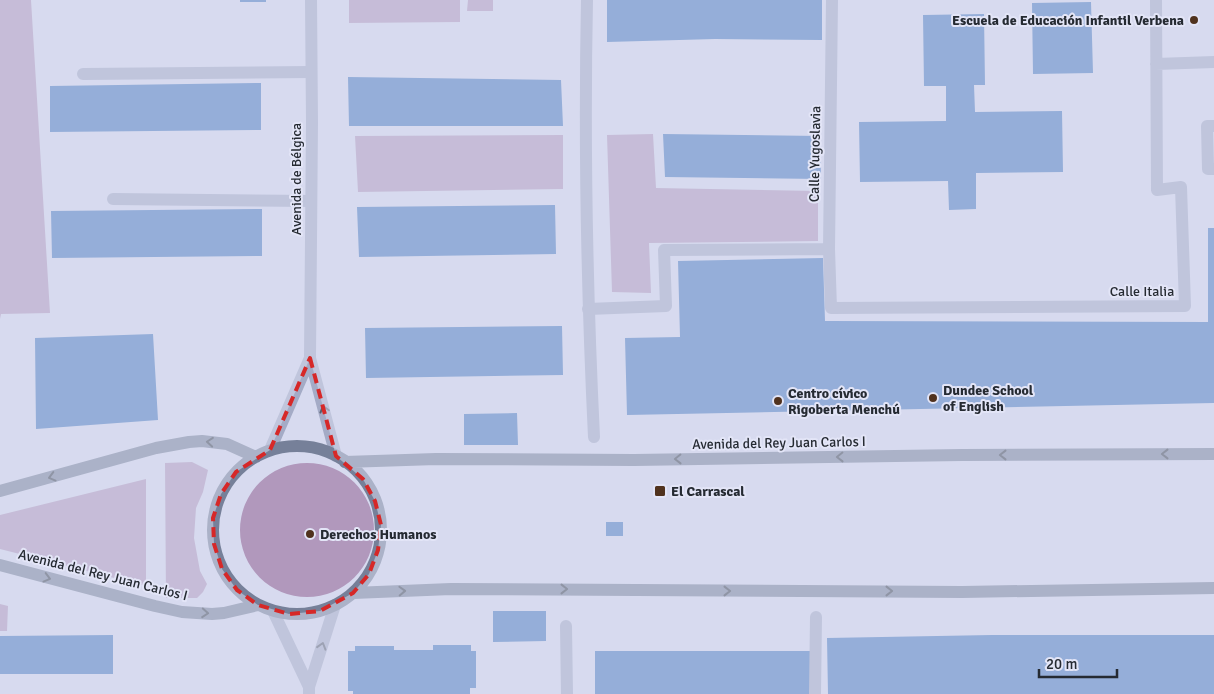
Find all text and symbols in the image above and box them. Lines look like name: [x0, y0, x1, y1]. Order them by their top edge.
place label: Escuela de Educación Infantil Verbena: [952, 12, 1184, 29]
marker: Escuela de Educación Infantil Verbena: [1188, 14, 1200, 26]
street label: Calle Yugoslavia: [806, 106, 824, 202]
street label: Avenida de Bélgica: [288, 123, 305, 235]
street label: Calle Italia: [1110, 283, 1174, 300]
place label: Dundee School of English: [943, 382, 1034, 415]
place label: Centro cívico Rigoberta Menchú: [788, 385, 900, 418]
marker: Dundee School of English: [927, 392, 939, 404]
marker: Centro cívico Rigoberta Menchú: [772, 395, 784, 407]
one-way arrow: [319, 406, 329, 414]
street label: Avenida del Rey Juan Carlos I: [692, 433, 866, 453]
one-way arrow: [206, 436, 214, 447]
one-way arrow: [1161, 449, 1169, 459]
one-way arrow: [999, 450, 1006, 460]
one-way arrow: [836, 452, 844, 462]
one-way arrow: [674, 454, 682, 464]
one-way arrow: [49, 472, 57, 482]
place label: El Carrascal: [671, 483, 745, 500]
marker: El Carrascal: [653, 484, 667, 498]
place label: Derechos Humanos: [320, 526, 436, 543]
marker: Derechos Humanos: [304, 528, 316, 540]
street label: Avenida del Rey Juan Carlos I: [17, 546, 189, 604]
one-way arrow: [43, 572, 51, 582]
one-way arrow: [560, 584, 568, 594]
one-way arrow: [398, 586, 406, 597]
one-way arrow: [723, 586, 731, 596]
one-way arrow: [886, 586, 893, 596]
one-way arrow: [202, 608, 210, 619]
one-way arrow: [317, 642, 327, 651]
scale bar: [1039, 646, 1116, 678]
text: 20 m: [1046, 655, 1077, 673]

